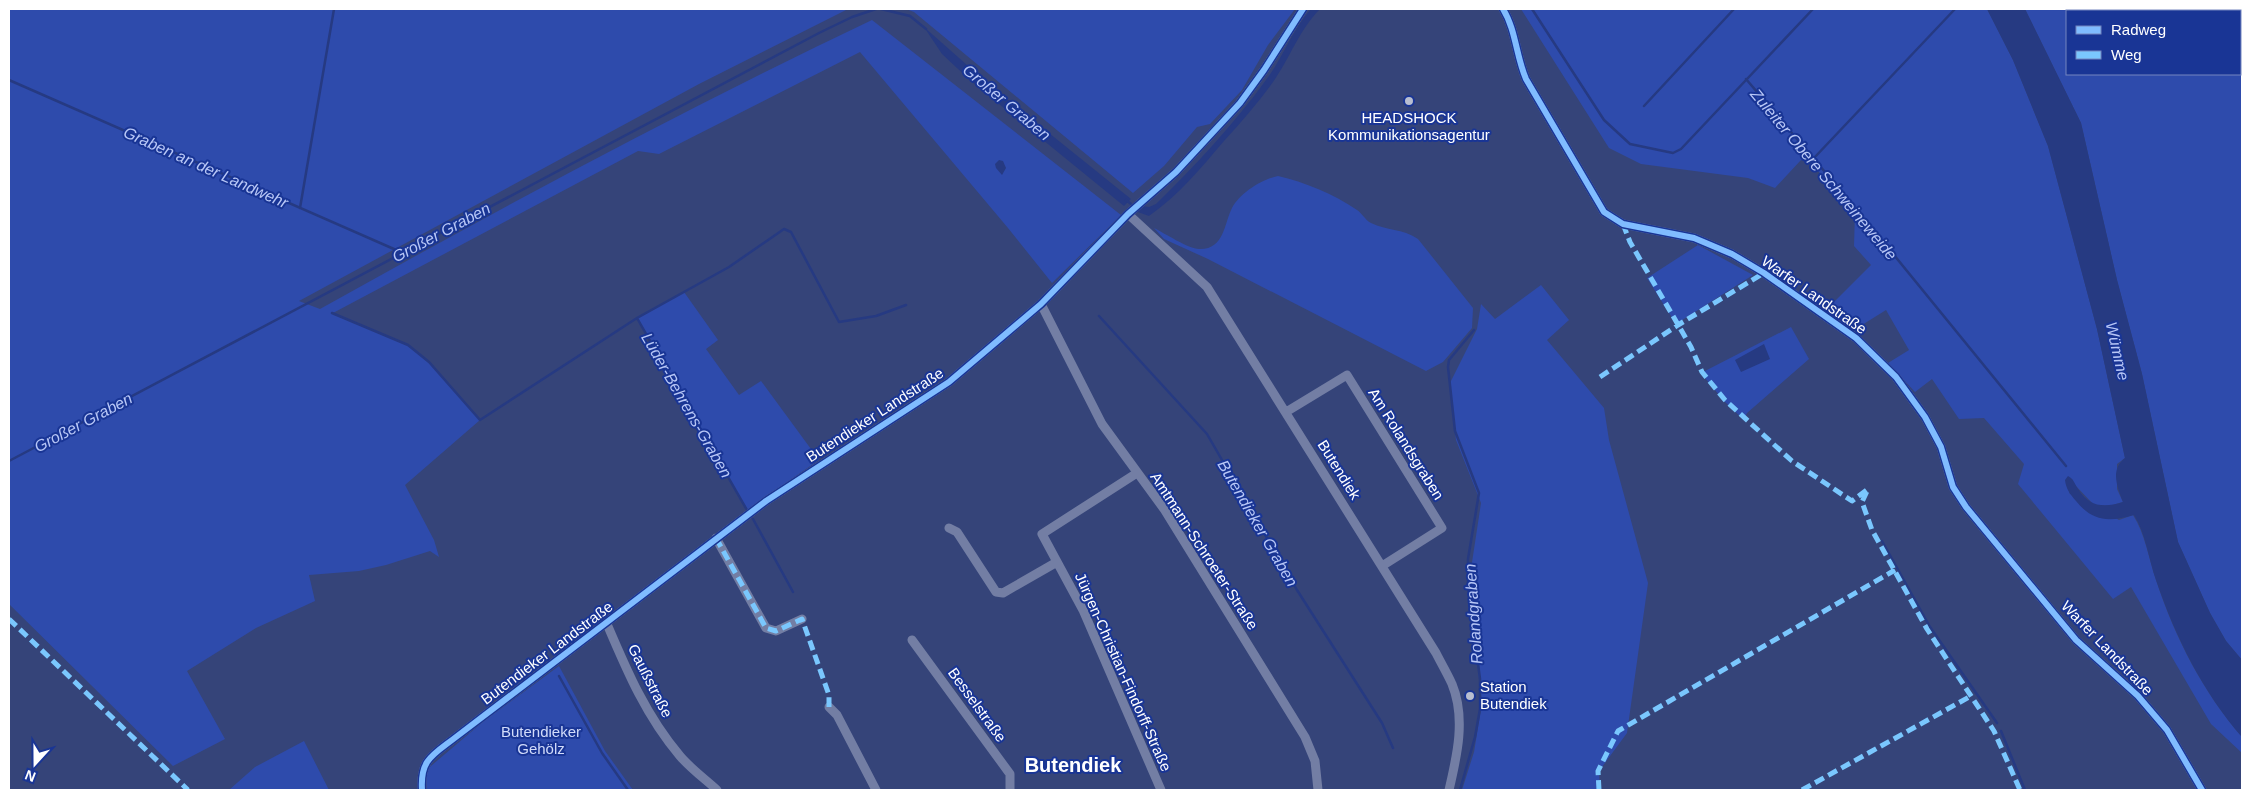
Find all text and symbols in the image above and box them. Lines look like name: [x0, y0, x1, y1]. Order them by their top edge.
legend: [2066, 10, 2241, 75]
text: Radweg: [2111, 21, 2166, 38]
text: Weg: [2111, 46, 2142, 63]
water label: Großer Graben: [960, 61, 1054, 144]
water label: Zuleiter Obere Schweineweide: [1746, 85, 1900, 263]
marker: HEADSHOCK Kommunikationsagentur: [1403, 95, 1415, 107]
place label: HEADSHOCK Kommunikationsagentur: [1328, 109, 1490, 143]
water label: Graben an der Landwehr: [121, 124, 291, 212]
water label: Großer Graben: [389, 199, 493, 265]
street label: Warfer Landstraße: [1758, 252, 1870, 337]
water label: Wümme: [2103, 320, 2133, 382]
water label: Lüder-Behrens-Graben: [638, 330, 735, 481]
street label: Butendieker Landstraße: [803, 364, 946, 465]
street label: Am Rolandsgraben: [1365, 385, 1448, 503]
water label: Großer Graben: [31, 389, 135, 455]
street label: Butendiek: [1315, 437, 1365, 503]
water label: Butendieker Graben: [1214, 457, 1301, 590]
street label: Amtmann-Schroeter-Straße: [1147, 469, 1262, 633]
water label: Rolandgraben: [1462, 563, 1485, 665]
street label: Jürgen-Christian-Findorff-Straße: [1072, 570, 1175, 774]
street label: Warfer Landstraße: [2058, 597, 2157, 698]
street label: Butendieker Landstraße: [478, 598, 616, 708]
street label: Gaußstraße: [625, 641, 676, 720]
street label: Besselstraße: [945, 664, 1010, 745]
place label: Station Butendiek: [1480, 678, 1547, 712]
marker: Station Butendiek: [1464, 690, 1476, 702]
park label: Butendieker Gehölz: [501, 723, 581, 757]
north arrow: [10, 739, 60, 789]
district label: Butendiek: [1025, 754, 1122, 776]
text: N: [23, 767, 38, 785]

